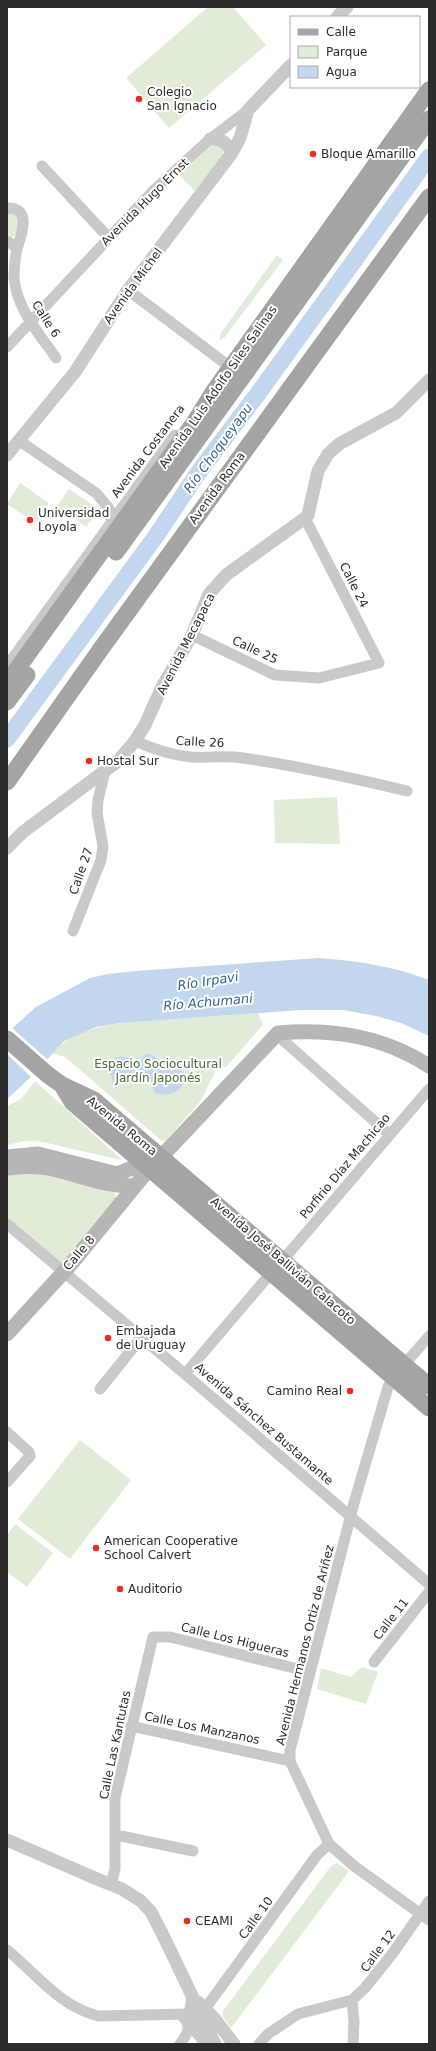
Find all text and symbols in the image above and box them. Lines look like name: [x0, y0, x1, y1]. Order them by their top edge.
legend: [290, 16, 420, 88]
text: Calle: [326, 25, 356, 39]
text: Parque: [326, 45, 367, 59]
text: Agua: [326, 65, 357, 79]
place label: Colegio San Ignacio: [147, 85, 217, 113]
marker: Colegio San Ignacio: [134, 94, 144, 104]
place label: Bloque Amarillo: [321, 147, 416, 161]
marker: Bloque Amarillo: [308, 149, 318, 159]
street label: Avenida Hugo Ernst: [98, 155, 192, 249]
street label: Avenida Michel: [101, 245, 165, 327]
street label: Calle 6: [29, 298, 63, 340]
street label: Avenida Luis Adolfo Siles Salinas: [156, 303, 280, 471]
water label: Río Choqueyapu: [181, 400, 255, 496]
street label: Avenida Costanera: [108, 402, 188, 500]
street label: Avenida Roma: [186, 449, 248, 527]
place label: Universidad Loyola: [38, 506, 109, 534]
marker: Universidad Loyola: [25, 515, 35, 525]
street label: Calle 24: [337, 560, 371, 610]
street label: Avenida Mecapaca: [154, 591, 218, 697]
street label: Calle 25: [230, 633, 280, 667]
street label: Calle 26: [175, 734, 225, 750]
place label: Hostal Sur: [97, 754, 159, 768]
marker: Hostal Sur: [84, 756, 94, 766]
street label: Calle 27: [66, 846, 96, 896]
water label: Río Irpavi: [176, 969, 240, 993]
water label: Río Achumani: [163, 991, 254, 1013]
park label: Espacio Sociocultural Jardín Japonés: [94, 1057, 222, 1085]
street label: Avenida Roma: [84, 1094, 160, 1158]
street label: Porfirio Díaz Machicao: [297, 1111, 393, 1221]
street label: Avenida José Ballivián Calacoto: [208, 1194, 358, 1328]
street label: Calle 8: [60, 1233, 98, 1273]
place label: Embajada de Uruguay: [116, 1324, 186, 1352]
marker: Embajada de Uruguay: [103, 1333, 113, 1343]
street label: Avenida Sánchez Bustamante: [192, 1360, 336, 1488]
place label: Camino Real: [267, 1384, 342, 1398]
marker: Camino Real: [345, 1386, 355, 1396]
place label: American Cooperative School Calvert: [104, 1534, 238, 1562]
marker: American Cooperative School Calvert: [91, 1543, 101, 1553]
street label: Avenida Hermanos Ortiz de Ariñez: [273, 1543, 337, 1747]
place label: Auditorio: [128, 1582, 182, 1596]
marker: Auditorio: [115, 1584, 125, 1594]
street label: Calle 11: [370, 1595, 412, 1643]
street label: Calle Los Higueras: [179, 1620, 291, 1660]
street label: Calle Las Kantutas: [97, 1689, 133, 1801]
street label: Calle Los Manzanos: [143, 1709, 261, 1747]
street label: Calle 10: [236, 1894, 276, 1942]
place label: CEAMI: [195, 1914, 233, 1928]
marker: CEAMI: [182, 1916, 192, 1926]
street label: Calle 12: [358, 1927, 398, 1975]

